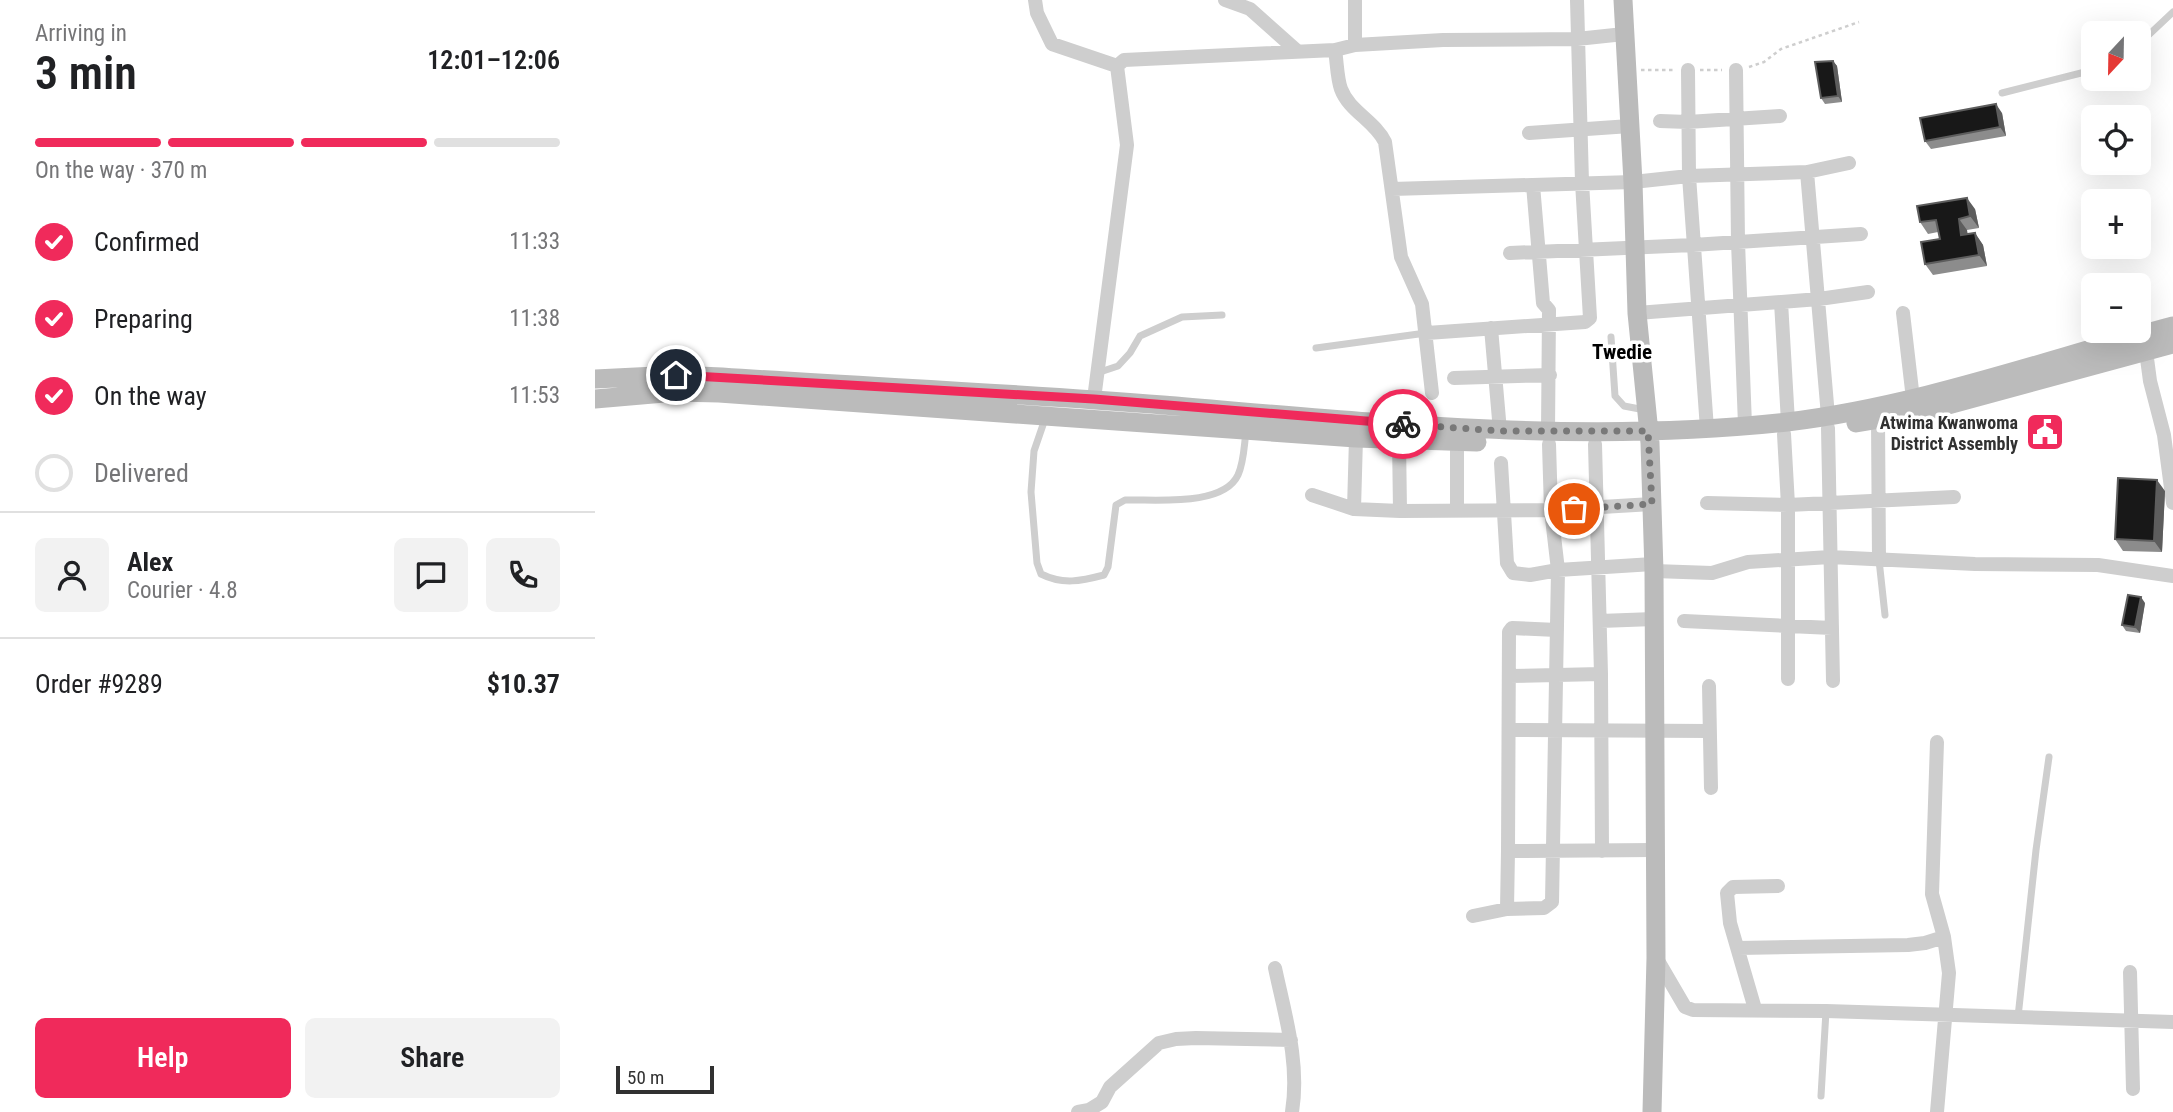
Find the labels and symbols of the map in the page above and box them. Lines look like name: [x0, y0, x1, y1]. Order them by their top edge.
north arrow: [2081, 21, 2151, 91]
district label: Twedie: [1592, 340, 1652, 364]
pin: [646, 345, 706, 405]
courier: [1368, 389, 1438, 459]
public building icon: Atwima Kwanwoma District Assembly: [2024, 411, 2066, 453]
place label: Atwima Kwanwoma District Assembly: [1880, 412, 2018, 454]
pin: [1544, 479, 1604, 539]
scale bar: [616, 1063, 714, 1095]

